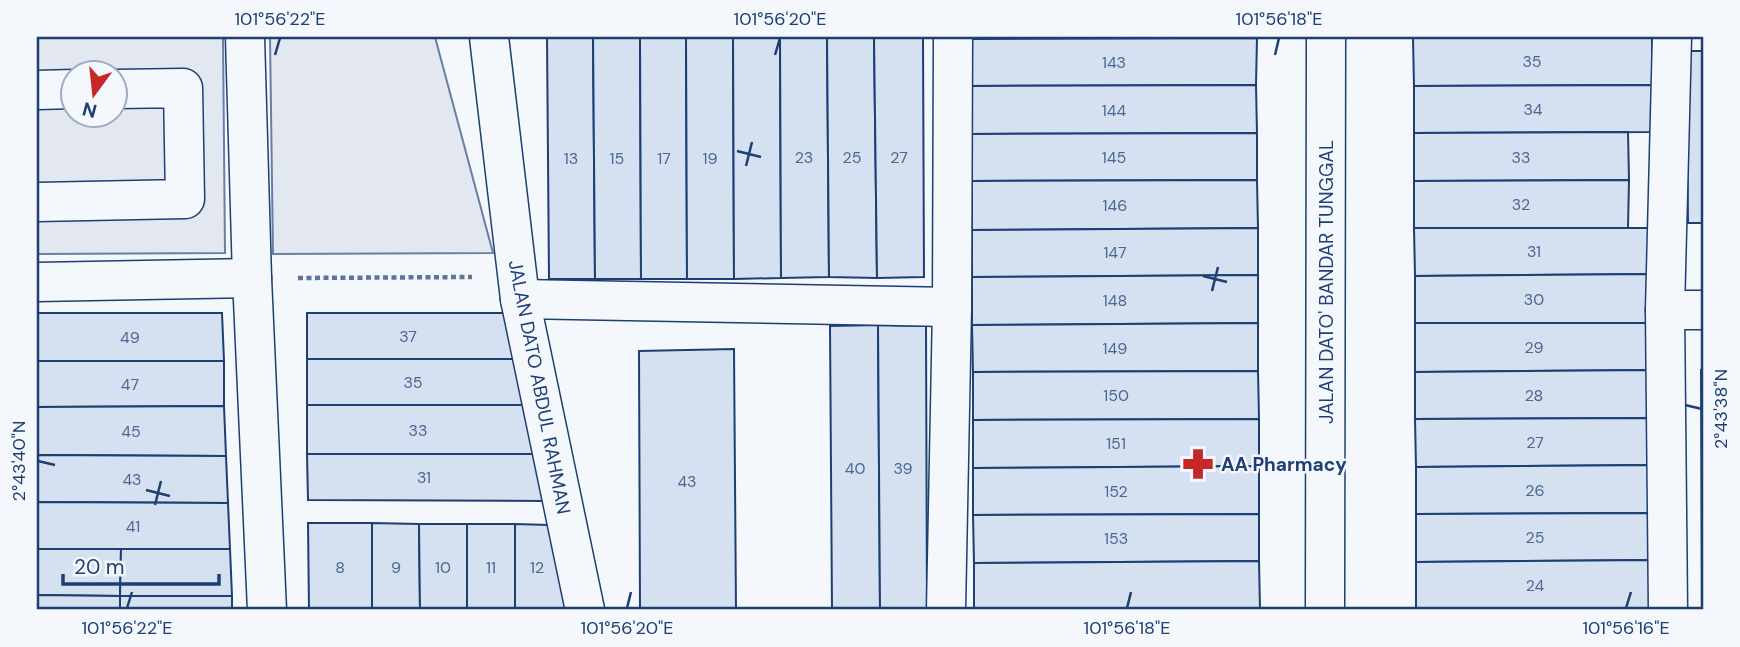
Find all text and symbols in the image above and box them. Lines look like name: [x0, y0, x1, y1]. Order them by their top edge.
text: 101°56'22"E: [234, 7, 326, 31]
text: 101°56'20"E: [734, 7, 826, 31]
text: 101°56'18"E: [1236, 7, 1322, 31]
house number: 35: [1522, 51, 1542, 72]
house number: 143: [1102, 52, 1126, 73]
north arrow: [60, 60, 130, 130]
text: N: [80, 96, 100, 124]
house number: 34: [1523, 99, 1543, 120]
house number: 144: [1102, 100, 1126, 121]
street label: JALAN DATO' BANDAR TUNGGAL: [1314, 140, 1339, 424]
house number: 23: [795, 147, 813, 168]
house number: 25: [843, 147, 861, 168]
house number: 27: [890, 147, 908, 168]
house number: 145: [1102, 147, 1126, 168]
house number: 33: [1512, 147, 1530, 168]
house number: 13: [564, 148, 578, 169]
house number: 15: [610, 148, 624, 169]
house number: 17: [657, 148, 671, 169]
house number: 19: [702, 148, 718, 169]
house number: 32: [1512, 194, 1530, 215]
house number: 146: [1103, 195, 1127, 216]
house number: 31: [1527, 241, 1541, 262]
house number: 147: [1103, 242, 1127, 263]
street label: JALAN DATO ABDUL RAHMAN: [503, 258, 576, 516]
house number: 30: [1524, 289, 1544, 310]
house number: 148: [1103, 290, 1127, 311]
house number: 37: [399, 326, 417, 347]
house number: 49: [120, 327, 140, 348]
house number: 29: [1524, 337, 1544, 358]
house number: 149: [1103, 338, 1127, 359]
text: 2°43'38"N: [1709, 369, 1733, 449]
house number: 35: [403, 372, 423, 393]
house number: 47: [121, 374, 139, 395]
house number: 150: [1103, 385, 1129, 406]
house number: 28: [1525, 385, 1543, 406]
house number: 33: [409, 420, 427, 441]
text: 2°43'40"N: [7, 421, 31, 501]
house number: 45: [121, 421, 141, 442]
house number: 27: [1526, 432, 1544, 453]
house number: 151: [1106, 433, 1126, 454]
pharmacy icon: AA Pharmacy: [1181, 447, 1215, 481]
place label: AA Pharmacy: [1221, 452, 1347, 477]
house number: 40: [845, 458, 865, 479]
house number: 39: [893, 458, 913, 479]
house number: 31: [417, 467, 431, 488]
house number: 43: [122, 469, 142, 490]
house number: 43: [677, 471, 697, 492]
house number: 26: [1525, 480, 1545, 501]
house number: 152: [1104, 481, 1128, 502]
house number: 41: [126, 516, 140, 537]
house number: 25: [1526, 527, 1544, 548]
house number: 153: [1104, 528, 1128, 549]
scale bar: [63, 542, 219, 586]
text: 20 m: [74, 553, 125, 581]
house number: 8: [335, 557, 345, 578]
house number: 9: [391, 557, 401, 578]
house number: 10: [435, 557, 451, 578]
house number: 11: [486, 557, 496, 578]
house number: 12: [530, 557, 544, 578]
house number: 24: [1526, 575, 1545, 596]
text: 101°56'22"E: [81, 616, 173, 640]
text: 101°56'20"E: [581, 616, 673, 640]
text: 101°56'18"E: [1084, 616, 1170, 640]
text: 101°56'16"E: [1582, 616, 1670, 640]

